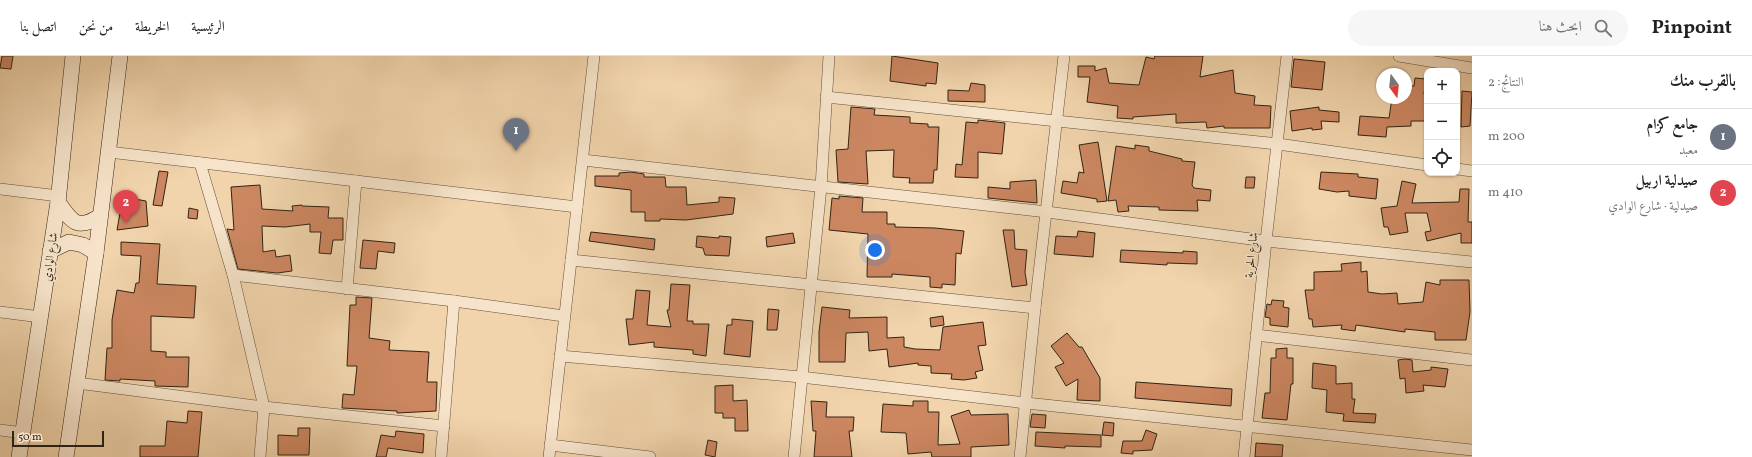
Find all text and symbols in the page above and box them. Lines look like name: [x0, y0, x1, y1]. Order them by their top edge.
search box: [1348, 10, 1628, 46]
text: Pinpoint: [1652, 15, 1732, 41]
text: ابحث هنا: [1539, 17, 1582, 38]
icon: search: [1592, 17, 1614, 39]
text: اتصل بنا: [20, 18, 57, 37]
text: من نحن: [79, 18, 113, 37]
text: الخريطة: [135, 18, 169, 37]
text: الرئيسية: [191, 18, 225, 37]
north arrow: [1376, 68, 1412, 104]
map controls: [1424, 68, 1460, 176]
button: +: [1424, 68, 1460, 104]
text: بالقرب منك: [1670, 70, 1736, 93]
text: النتائج: 2: [1488, 74, 1523, 92]
button: −: [1424, 104, 1460, 140]
text: جامع كزام: [1647, 115, 1698, 136]
pin: 1: [503, 118, 529, 151]
text: 200 m: [1488, 128, 1525, 146]
text: 1: [1720, 128, 1726, 146]
button: locate: [1424, 140, 1460, 176]
text: معبد: [1679, 142, 1698, 160]
text: صيدلية اربيل: [1635, 171, 1698, 192]
text: 410 m: [1488, 184, 1523, 202]
text: 2: [1720, 184, 1726, 202]
pin: 2: [113, 190, 139, 223]
text: صيدلية · شارع الوادي: [1608, 198, 1698, 216]
street label: شارع الوادي: [40, 231, 64, 283]
street label: شارع الحرية: [1242, 231, 1264, 279]
your location: [865, 240, 885, 260]
scale bar: [12, 429, 104, 448]
text: 50 m: [18, 430, 42, 445]

